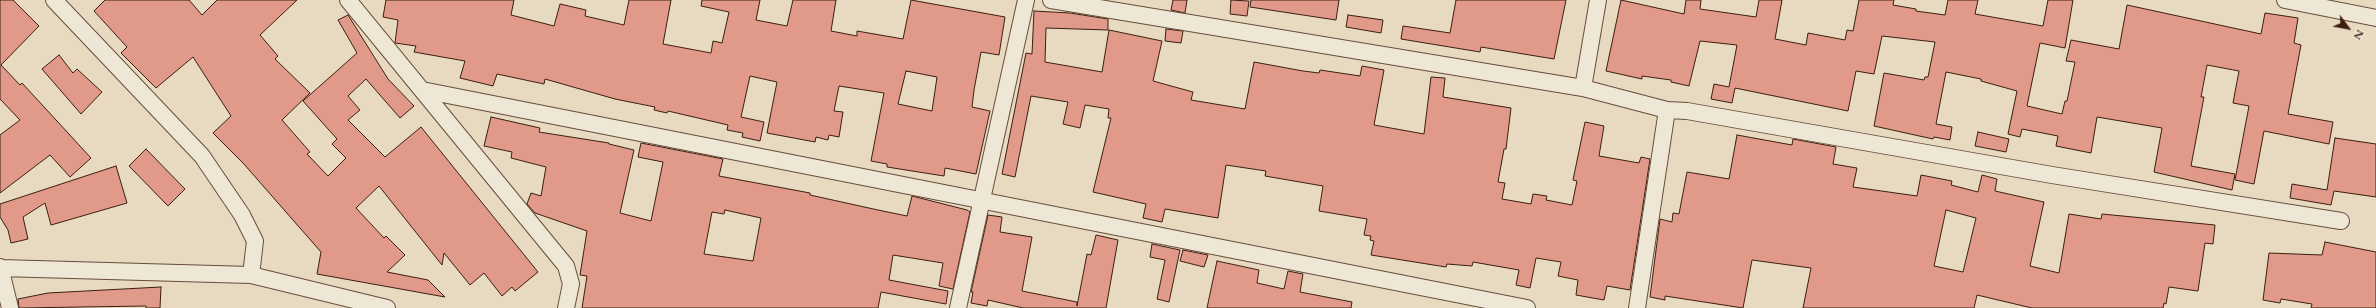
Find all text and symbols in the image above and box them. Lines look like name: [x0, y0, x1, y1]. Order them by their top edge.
north arrow: [2328, 8, 2368, 48]
text: N: [2350, 27, 2367, 43]

